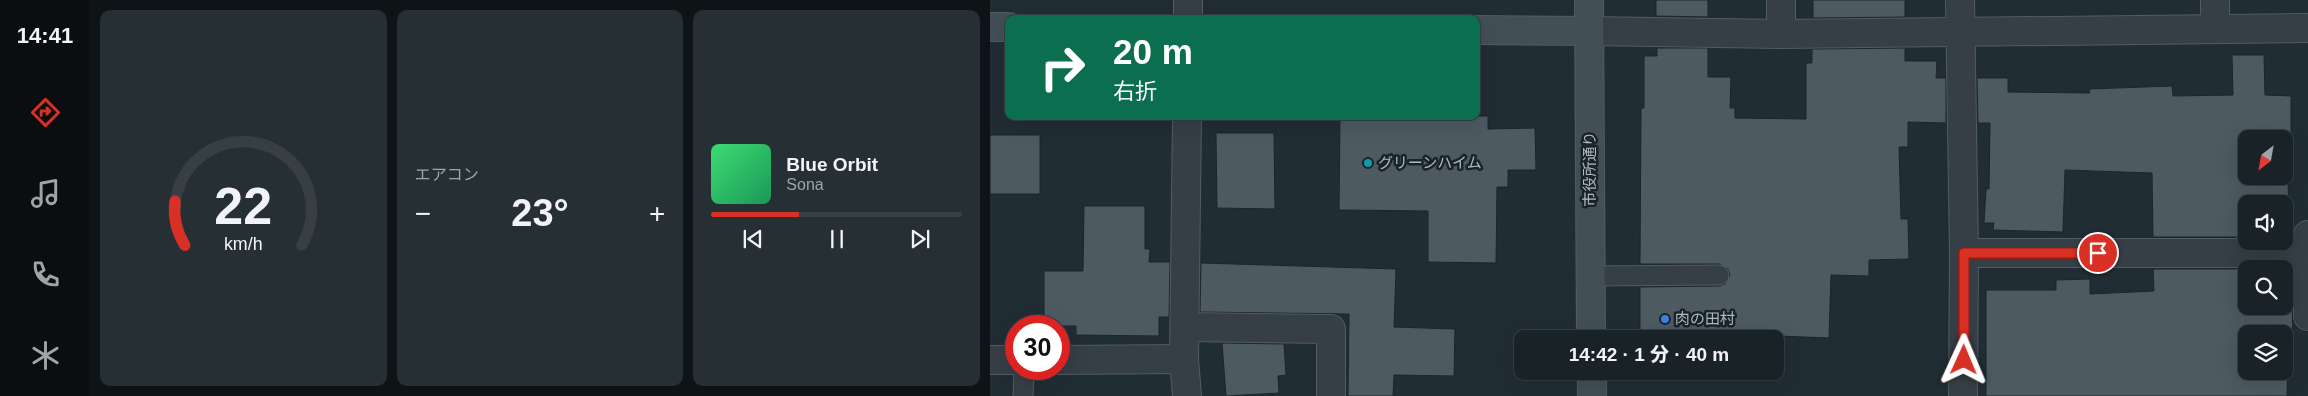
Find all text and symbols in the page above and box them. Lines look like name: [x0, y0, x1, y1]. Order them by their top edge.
text: 14:41: [17, 23, 73, 48]
text: 20 m: [1113, 32, 1193, 71]
icon: right: [1030, 35, 1095, 100]
text: 右折: [1113, 79, 1157, 104]
icon: directions: [28, 95, 63, 130]
north arrow: [2238, 130, 2292, 185]
map controls: [2238, 130, 2293, 380]
street label: 市役所通り: [1581, 131, 1598, 207]
text: Blue Orbit: [786, 154, 878, 175]
place label: グリーンハイム: [1378, 154, 1482, 171]
marker: グリーンハイム: [1362, 157, 1374, 169]
text: エアコン: [415, 166, 479, 183]
icon: music: [28, 176, 63, 211]
text: Sona: [786, 176, 824, 193]
text: 22: [214, 177, 272, 235]
text: 23°: [511, 192, 569, 234]
button: sound: [2238, 195, 2293, 250]
text: −: [415, 198, 431, 229]
text: +: [649, 198, 665, 229]
icon: previous: [739, 225, 767, 253]
icon: pause: [823, 225, 851, 253]
icon: next: [906, 225, 934, 253]
pin: [2077, 232, 2119, 274]
text: km/h: [224, 234, 263, 254]
icon: arrive: [2084, 239, 2112, 267]
icon: phone: [28, 257, 63, 292]
button: search: [2238, 260, 2293, 315]
place label: 肉の田村: [1675, 310, 1735, 327]
marker: 肉の田村: [1659, 313, 1671, 325]
speed limit sign: 30: [1005, 315, 1070, 380]
button: layers: [2238, 325, 2293, 380]
position arrow: [1937, 333, 1989, 385]
icon: climate: [28, 338, 63, 373]
text: 14:42 · 1 分 · 40 m: [1569, 344, 1729, 365]

